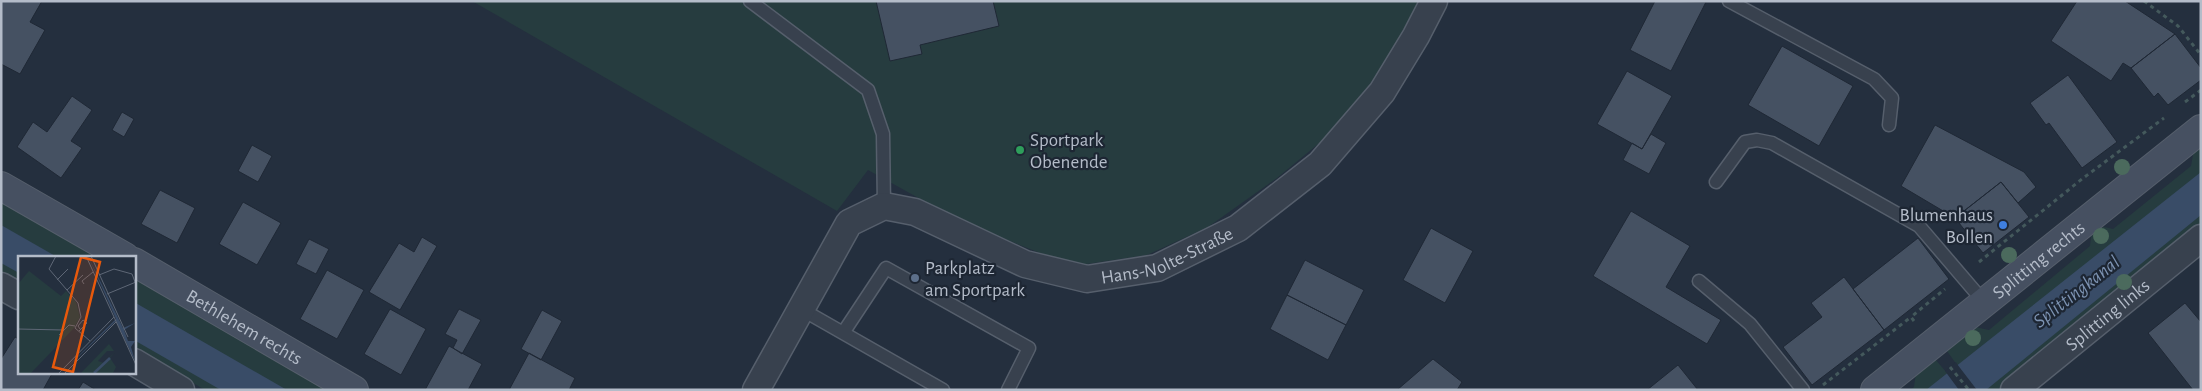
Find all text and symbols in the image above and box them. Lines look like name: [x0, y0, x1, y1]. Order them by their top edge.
place label: Sportpark Obenende: [1030, 131, 1108, 172]
marker: Sportpark Obenende: [1014, 144, 1026, 156]
place label: Blumenhaus Bollen: [1899, 206, 1993, 247]
street label: Splitting rechts: [1989, 218, 2089, 303]
marker: Blumenhaus Bollen: [1997, 219, 2009, 231]
street label: Hans-Nolte-Straße: [1100, 224, 1236, 288]
water label: Splittingkanal: [2030, 252, 2124, 332]
inset map: [18, 256, 135, 374]
place label: Parkplatz am Sportpark: [925, 259, 1025, 300]
marker: Parkplatz am Sportpark: [909, 272, 921, 284]
street label: Splitting links: [2063, 276, 2154, 355]
street label: Bethlehem rechts: [183, 287, 305, 369]

